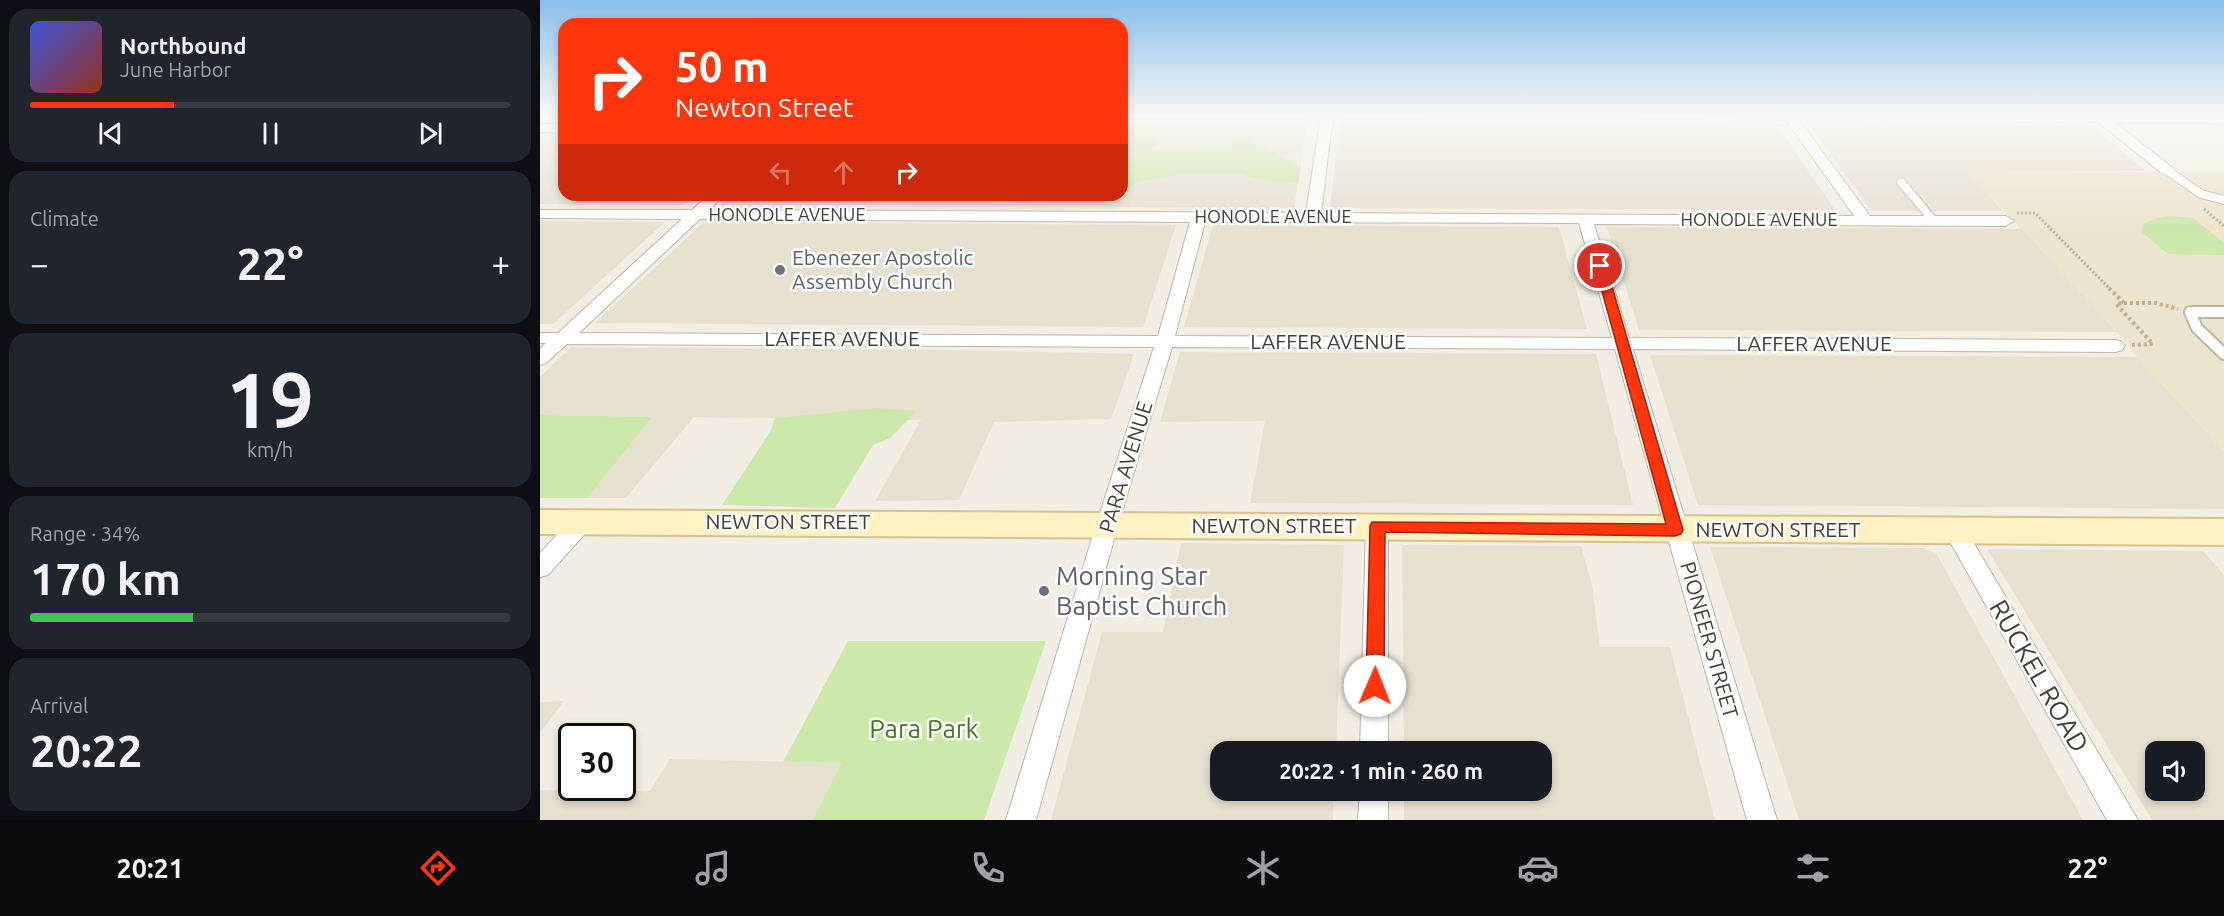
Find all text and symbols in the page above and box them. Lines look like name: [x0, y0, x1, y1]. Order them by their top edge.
text: Northbound: [120, 33, 246, 58]
icon: right: [576, 42, 654, 120]
text: 50 m: [675, 43, 769, 90]
text: June Harbor: [120, 58, 231, 81]
text: Newton Street: [675, 92, 853, 122]
icon: previous: [94, 117, 127, 150]
icon: pause: [254, 117, 287, 150]
icon: next: [414, 117, 447, 150]
icon: left: [764, 156, 797, 189]
icon: ahead: [827, 156, 860, 189]
icon: right: [890, 156, 923, 189]
street label: HONODLE AVENUE: [709, 204, 865, 224]
street label: HONODLE AVENUE: [1195, 206, 1351, 226]
text: Climate: [30, 207, 99, 230]
street label: HONODLE AVENUE: [1681, 209, 1837, 229]
text: 22°: [237, 238, 303, 289]
pin: [1574, 240, 1625, 291]
text: −: [30, 245, 49, 282]
text: +: [491, 245, 510, 282]
place label: Ebenezer Apostolic Assembly Church: [792, 245, 974, 293]
icon: arrive: [1583, 249, 1616, 282]
marker: Ebenezer Apostolic Assembly Church: [773, 263, 787, 277]
street label: LAFFER AVENUE: [764, 326, 920, 350]
street label: LAFFER AVENUE: [1250, 329, 1406, 353]
street label: LAFFER AVENUE: [1736, 331, 1892, 355]
text: 19: [226, 355, 314, 443]
street label: PARA AVENUE: [1094, 398, 1156, 535]
text: km/h: [247, 438, 293, 461]
street label: NEWTON STREET: [706, 509, 871, 533]
street label: NEWTON STREET: [1192, 513, 1357, 537]
street label: NEWTON STREET: [1696, 517, 1861, 541]
text: Range · 34%: [30, 522, 140, 545]
text: 170 km: [30, 553, 181, 604]
street label: PIONEER STREET: [1676, 559, 1744, 721]
place label: Morning Star Baptist Church: [1056, 561, 1227, 620]
marker: Morning Star Baptist Church: [1037, 584, 1051, 598]
street label: RUCKEL ROAD: [1984, 595, 2095, 757]
position arrow: [1343, 654, 1407, 718]
text: Arrival: [30, 694, 88, 717]
park label: Para Park: [869, 714, 979, 743]
speed limit sign: 30: [558, 723, 636, 801]
text: 20:22: [30, 725, 143, 776]
map controls: [2145, 741, 2205, 801]
button: sound: [2145, 741, 2205, 801]
text: 20:22 · 1 min · 260 m: [1279, 758, 1483, 783]
icon: directions: [417, 847, 459, 889]
icon: music: [692, 847, 734, 889]
icon: phone: [967, 847, 1009, 889]
icon: climate: [1242, 847, 1284, 889]
icon: car: [1517, 847, 1559, 889]
icon: filters: [1792, 847, 1834, 889]
text: 20:21: [117, 853, 184, 883]
text: 22°: [2067, 853, 2107, 883]

